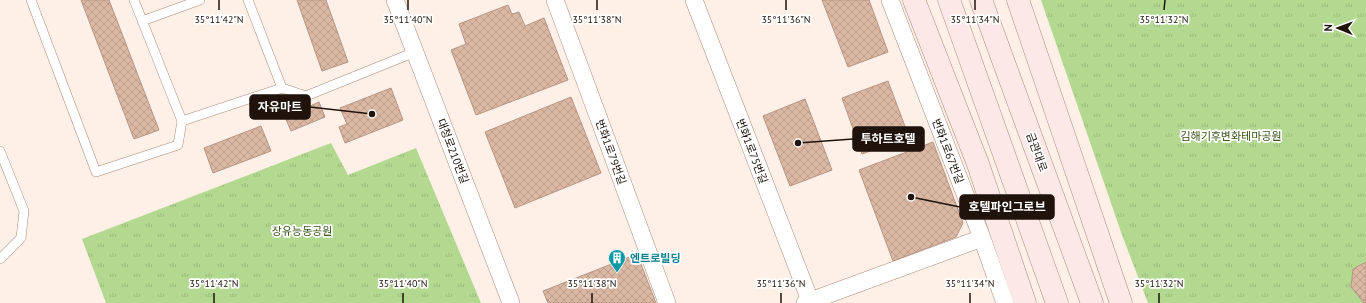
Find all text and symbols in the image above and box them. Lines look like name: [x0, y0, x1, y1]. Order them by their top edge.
north arrow: [1318, 8, 1358, 48]
text: 35°11'42"N: [194, 13, 244, 26]
text: 35°11'40"N: [383, 13, 433, 26]
text: 35°11'38"N: [572, 13, 622, 26]
text: 35°11'36"N: [761, 13, 811, 26]
text: 35°11'34"N: [950, 13, 1000, 26]
text: 35°11'32"N: [1139, 13, 1189, 26]
text: N: [1321, 24, 1335, 32]
callout: 자유마트: [250, 95, 310, 119]
text: 자유마트: [258, 99, 302, 114]
street label: 대청로210번길: [434, 116, 472, 186]
street label: 번화1로75번길: [733, 116, 771, 186]
street label: 번화1로67번길: [929, 116, 967, 186]
street label: 번화1로79번길: [593, 117, 629, 187]
callout: 투하트호텔: [853, 127, 924, 151]
park label: 김해기후변화테마공원: [1180, 129, 1282, 143]
text: 투하트호텔: [860, 131, 916, 146]
street label: 금관대로: [1023, 131, 1051, 173]
callout: 호텔파인그로브: [960, 195, 1054, 219]
text: 호텔파인그로브: [968, 199, 1046, 214]
park label: 장유능동공원: [272, 224, 332, 238]
building icon: 엔트로빌딩: [607, 248, 627, 273]
place label: 엔트로빌딩: [630, 251, 681, 265]
text: 35°11'42"N: [189, 277, 239, 290]
text: 35°11'40"N: [378, 277, 428, 290]
text: 35°11'38"N: [567, 277, 617, 290]
text: 35°11'36"N: [756, 277, 806, 290]
text: 35°11'34"N: [945, 277, 995, 290]
text: 35°11'32"N: [1134, 277, 1184, 290]

